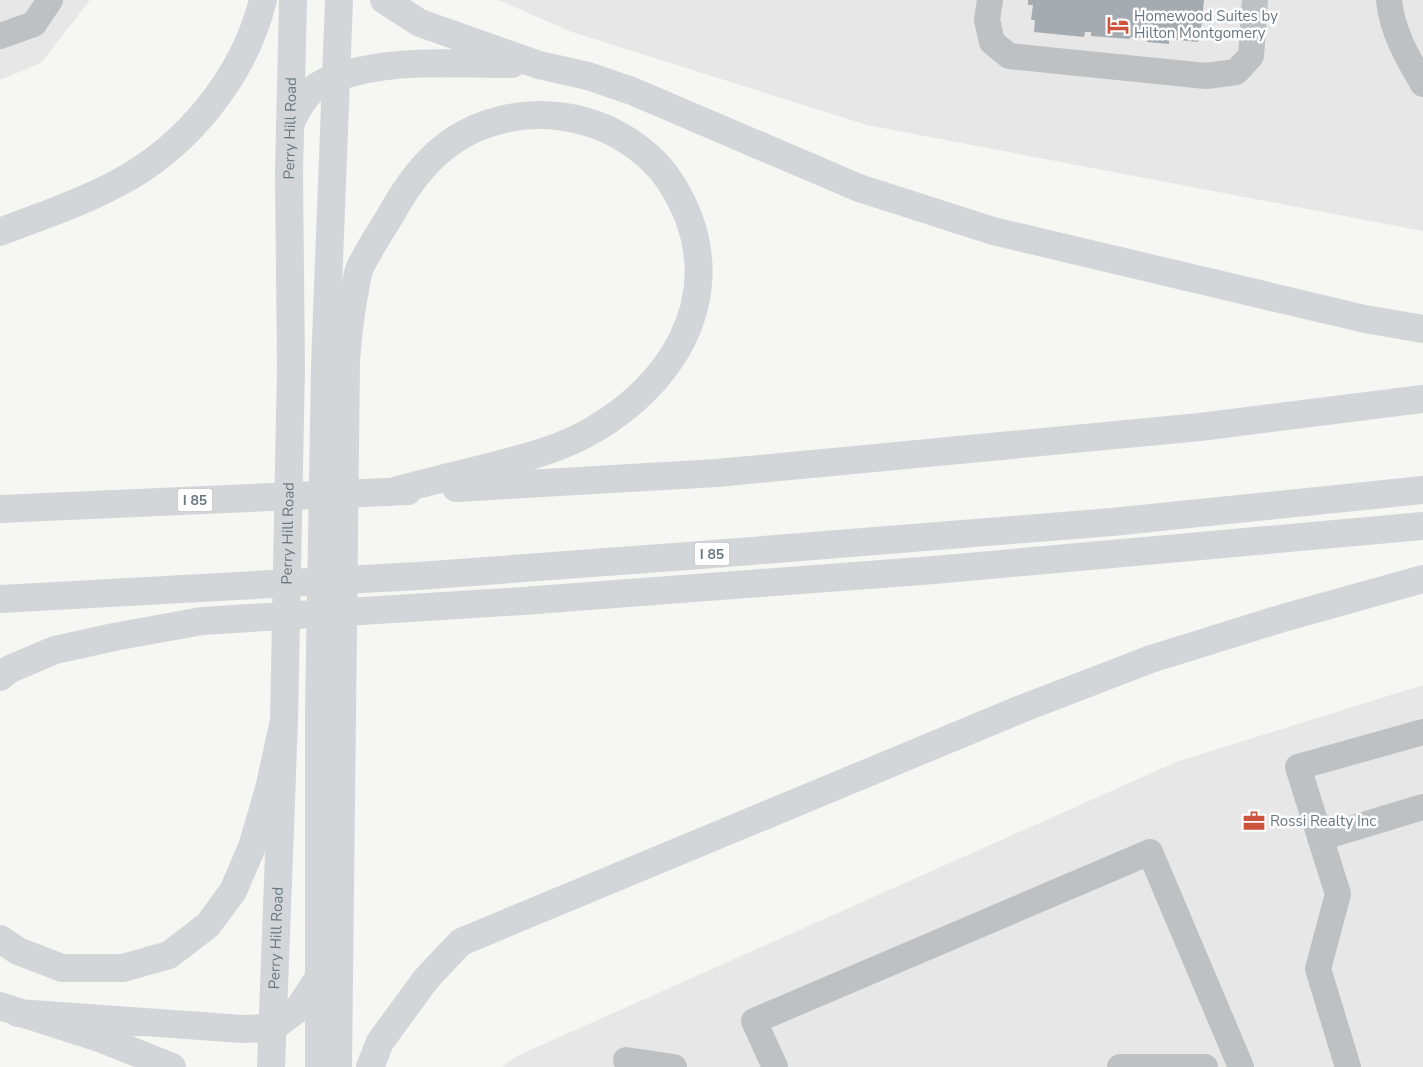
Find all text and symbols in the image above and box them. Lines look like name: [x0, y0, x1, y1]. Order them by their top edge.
place label: Homewood Suites by Hilton Montgomery: [1134, 6, 1278, 43]
hotel icon: Homewood Suites by Hilton Montgomery: [1105, 12, 1131, 38]
street label: Perry Hill Road: [279, 77, 301, 180]
street label: Perry Hill Road: [277, 482, 299, 585]
road number: I 85: [178, 488, 212, 512]
road number: I 85: [694, 542, 730, 566]
office icon: Rossi Realty Inc: [1241, 808, 1267, 834]
place label: Rossi Realty Inc: [1270, 811, 1376, 831]
street label: Perry Hill Road: [264, 886, 288, 990]

